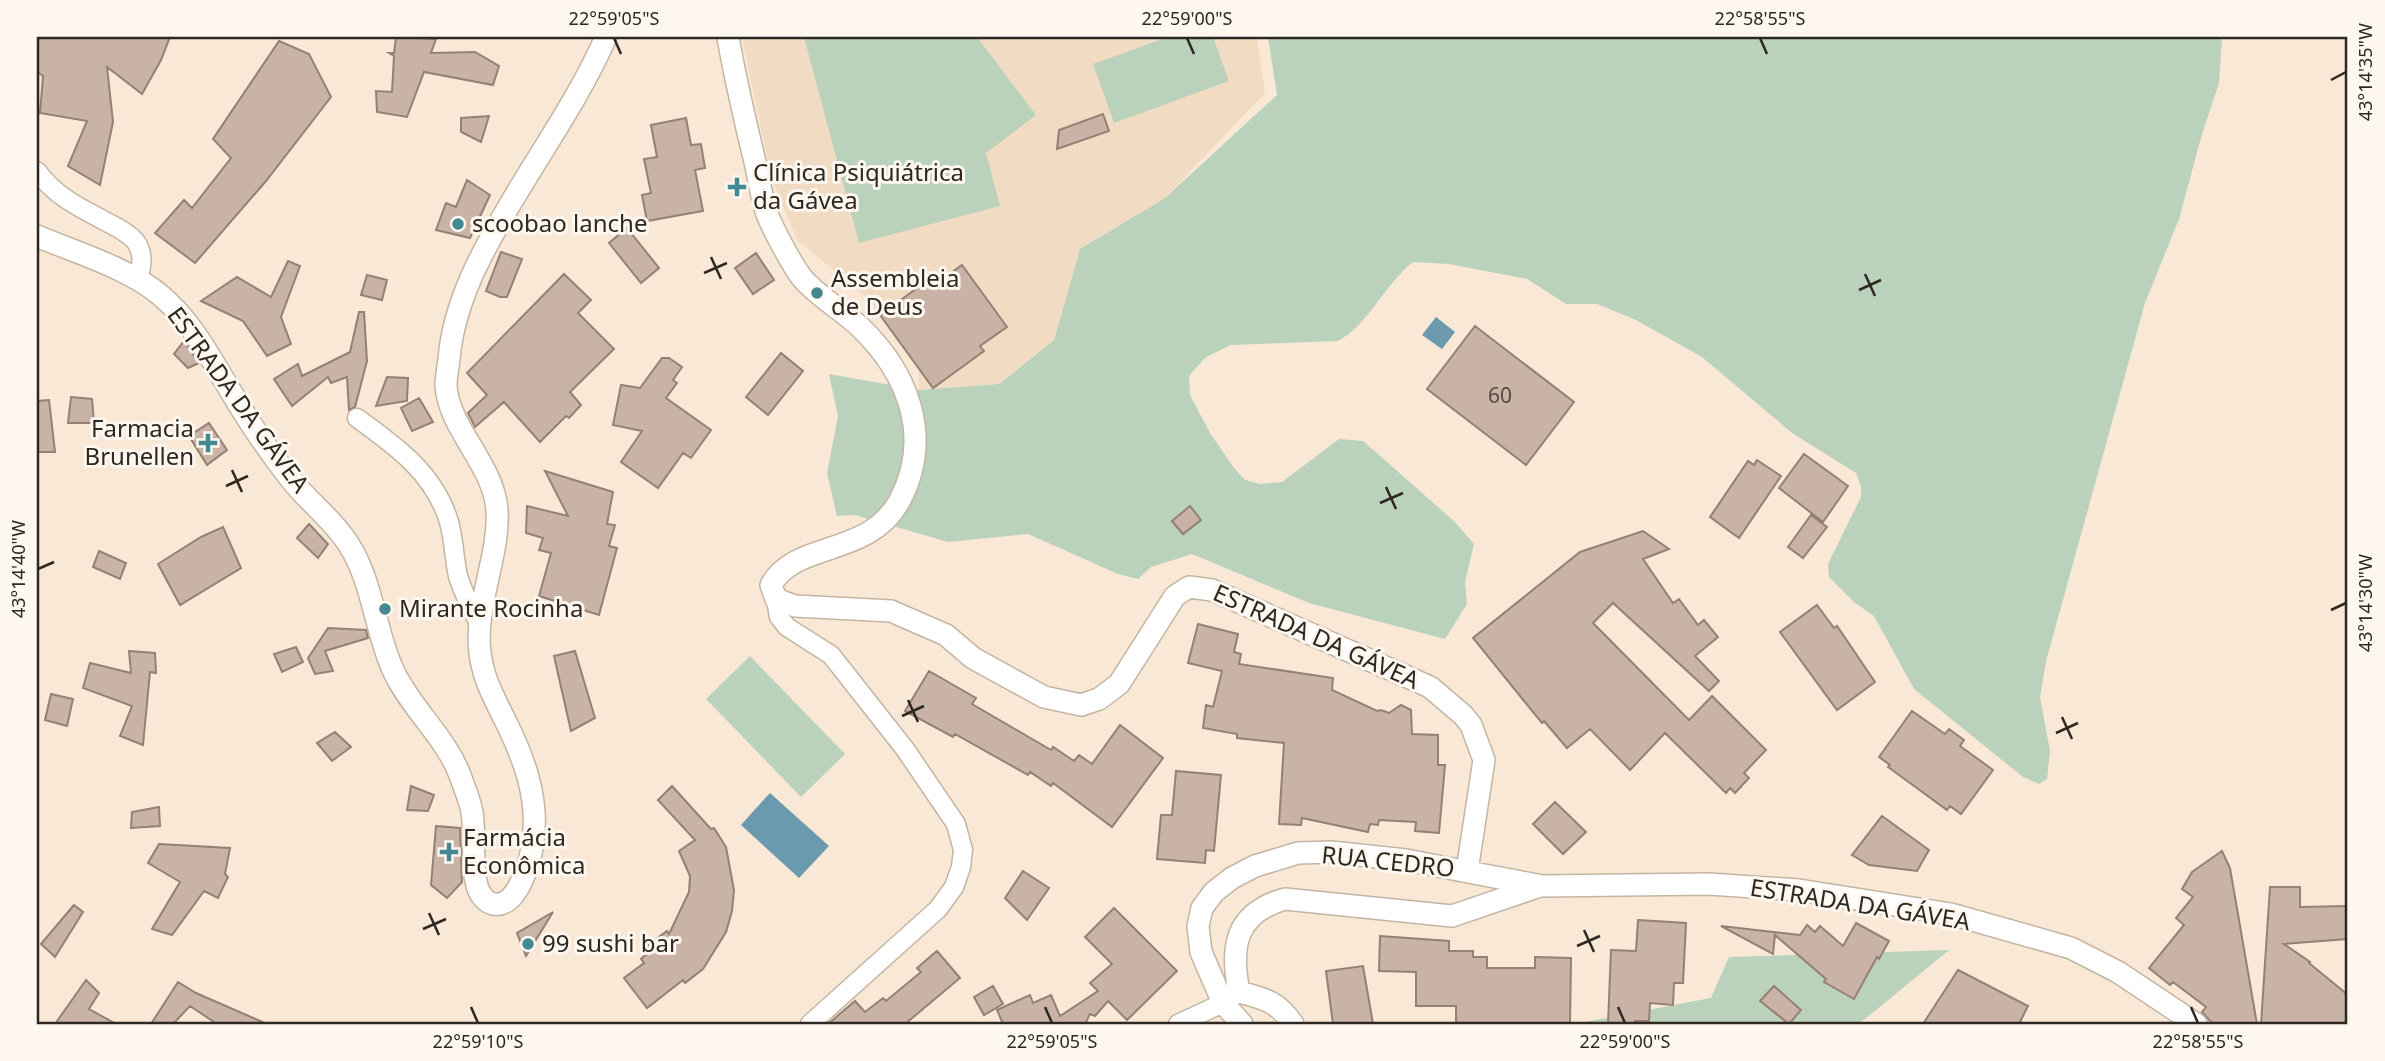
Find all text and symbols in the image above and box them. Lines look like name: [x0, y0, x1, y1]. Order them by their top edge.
text: 22°59'05"S: [569, 6, 659, 30]
text: 22°59'00"S: [1142, 6, 1232, 30]
text: 22°58'55"S: [1715, 6, 1805, 30]
text: 43°14'35"W: [2353, 23, 2377, 121]
place label: Clínica Psiquiátrica da Gávea: [753, 155, 964, 216]
marker: Clínica Psiquiátrica da Gávea: [727, 177, 747, 197]
place label: scoobao lanche: [472, 206, 647, 239]
marker: scoobao lanche: [450, 216, 466, 232]
place label: Assembleia de Deus: [831, 261, 959, 322]
marker: Assembleia de Deus: [809, 285, 825, 301]
street label: ESTRADA DA GÁVEA: [161, 299, 318, 499]
house number: 60: [1488, 381, 1512, 409]
place label: Farmacia Brunellen: [85, 411, 194, 472]
marker: Farmacia Brunellen: [200, 435, 216, 451]
text: 43°14'40"W: [6, 520, 30, 618]
text: 43°14'30"W: [2353, 554, 2377, 652]
street label: ESTRADA DA GÁVEA: [1208, 575, 1425, 696]
place label: Mirante Rocinha: [399, 591, 583, 624]
marker: Mirante Rocinha: [377, 601, 393, 617]
place label: Farmácia Econômica: [463, 820, 585, 881]
street label: RUA CEDRO: [1320, 837, 1456, 884]
marker: Farmácia Econômica: [441, 844, 457, 860]
street label: ESTRADA DA GÁVEA: [1748, 870, 1973, 937]
place label: 99 sushi bar: [542, 926, 679, 959]
marker: 99 sushi bar: [520, 936, 536, 952]
text: 22°59'10"S: [433, 1029, 523, 1053]
text: 22°59'05"S: [1007, 1029, 1097, 1053]
text: 22°59'00"S: [1580, 1029, 1670, 1053]
text: 22°58'55"S: [2153, 1029, 2243, 1053]

